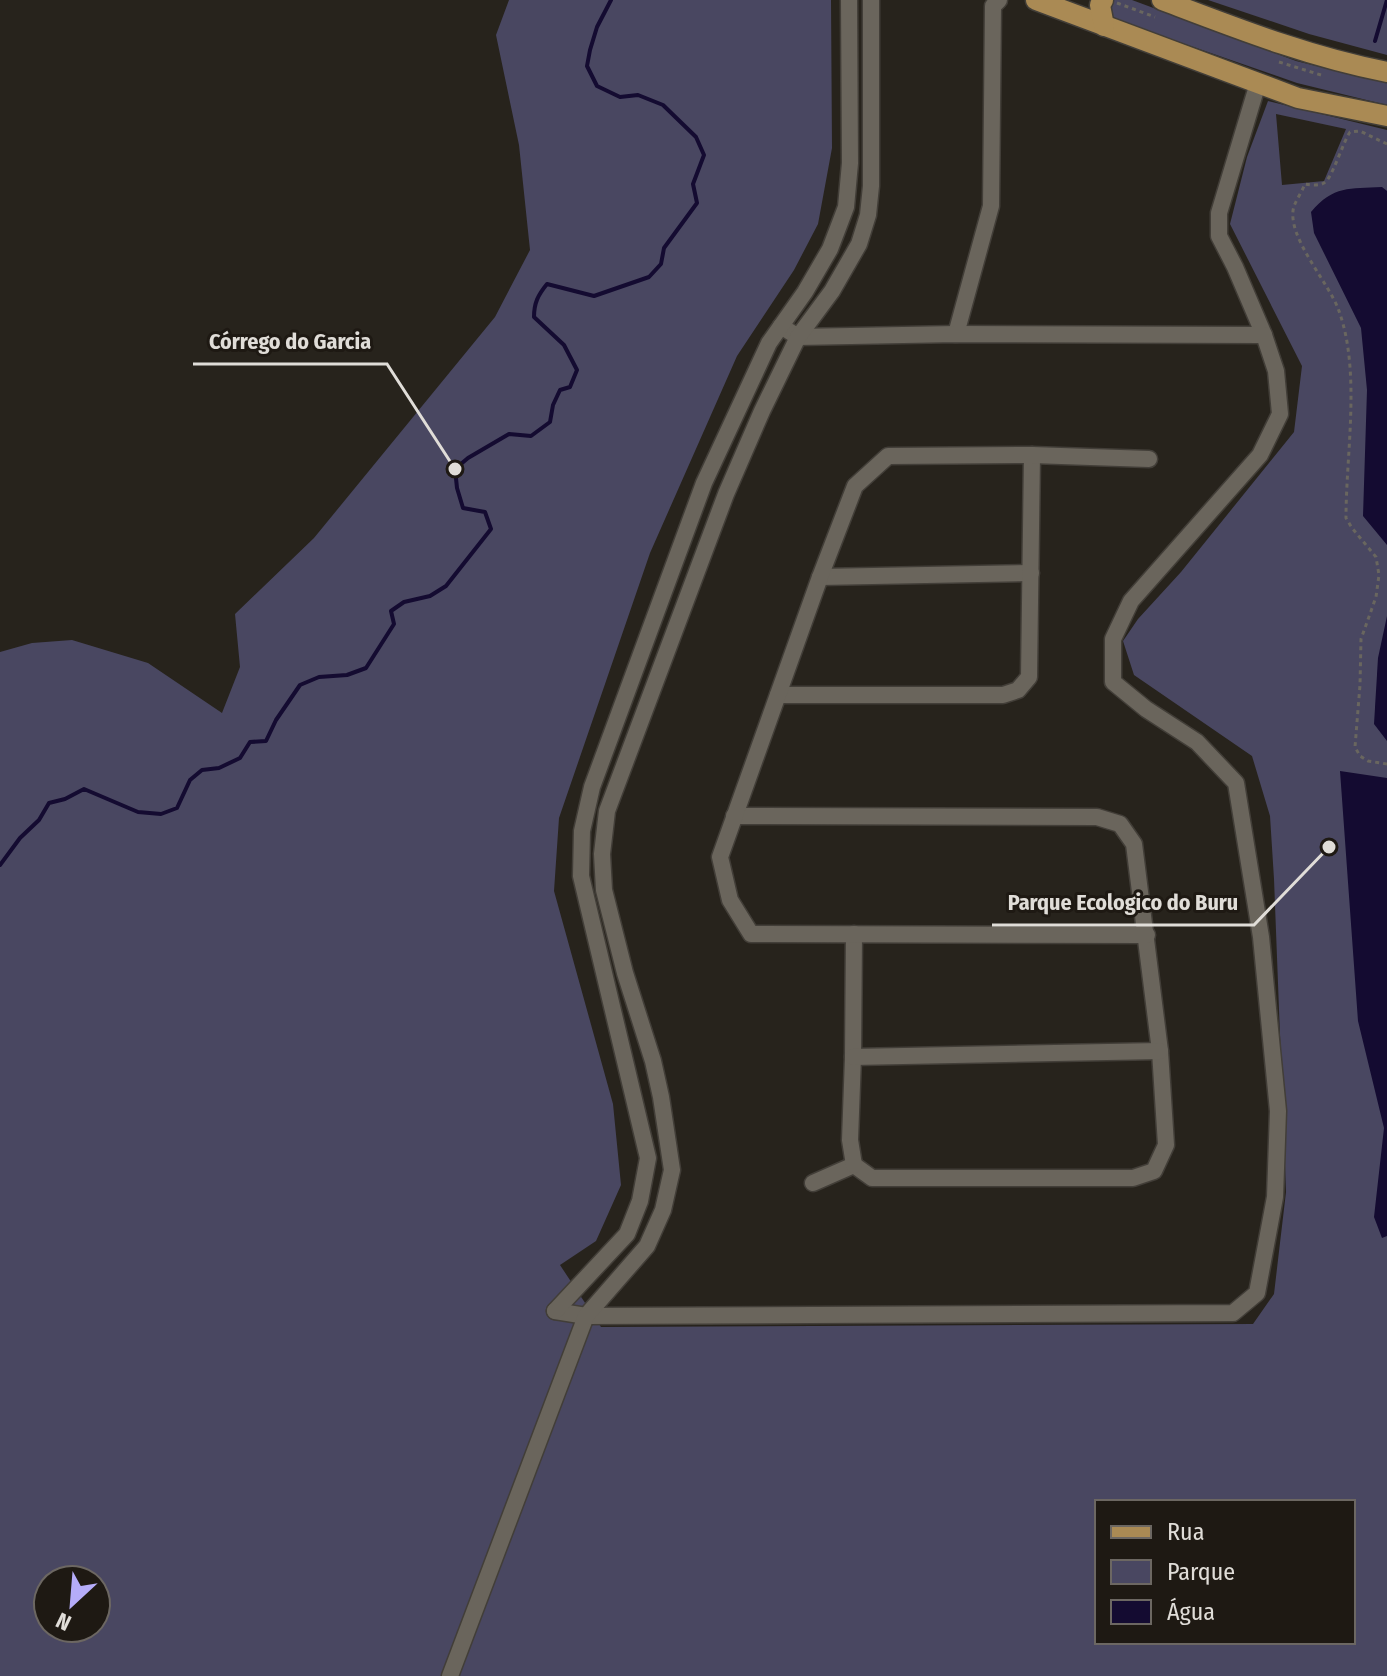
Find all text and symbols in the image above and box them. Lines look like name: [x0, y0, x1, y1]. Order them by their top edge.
callout: Córrego do Garcia: [193, 318, 387, 364]
text: Córrego do Garcia: [209, 328, 371, 355]
callout: Parque Ecologico do Buru: [992, 879, 1254, 925]
text: Parque Ecologico do Buru: [1008, 889, 1238, 916]
legend: [1095, 1500, 1355, 1644]
text: Rua: [1167, 1518, 1204, 1546]
text: Parque: [1167, 1558, 1235, 1586]
north arrow: [32, 1564, 112, 1644]
text: Água: [1167, 1597, 1215, 1626]
text: N: [52, 1607, 75, 1637]

